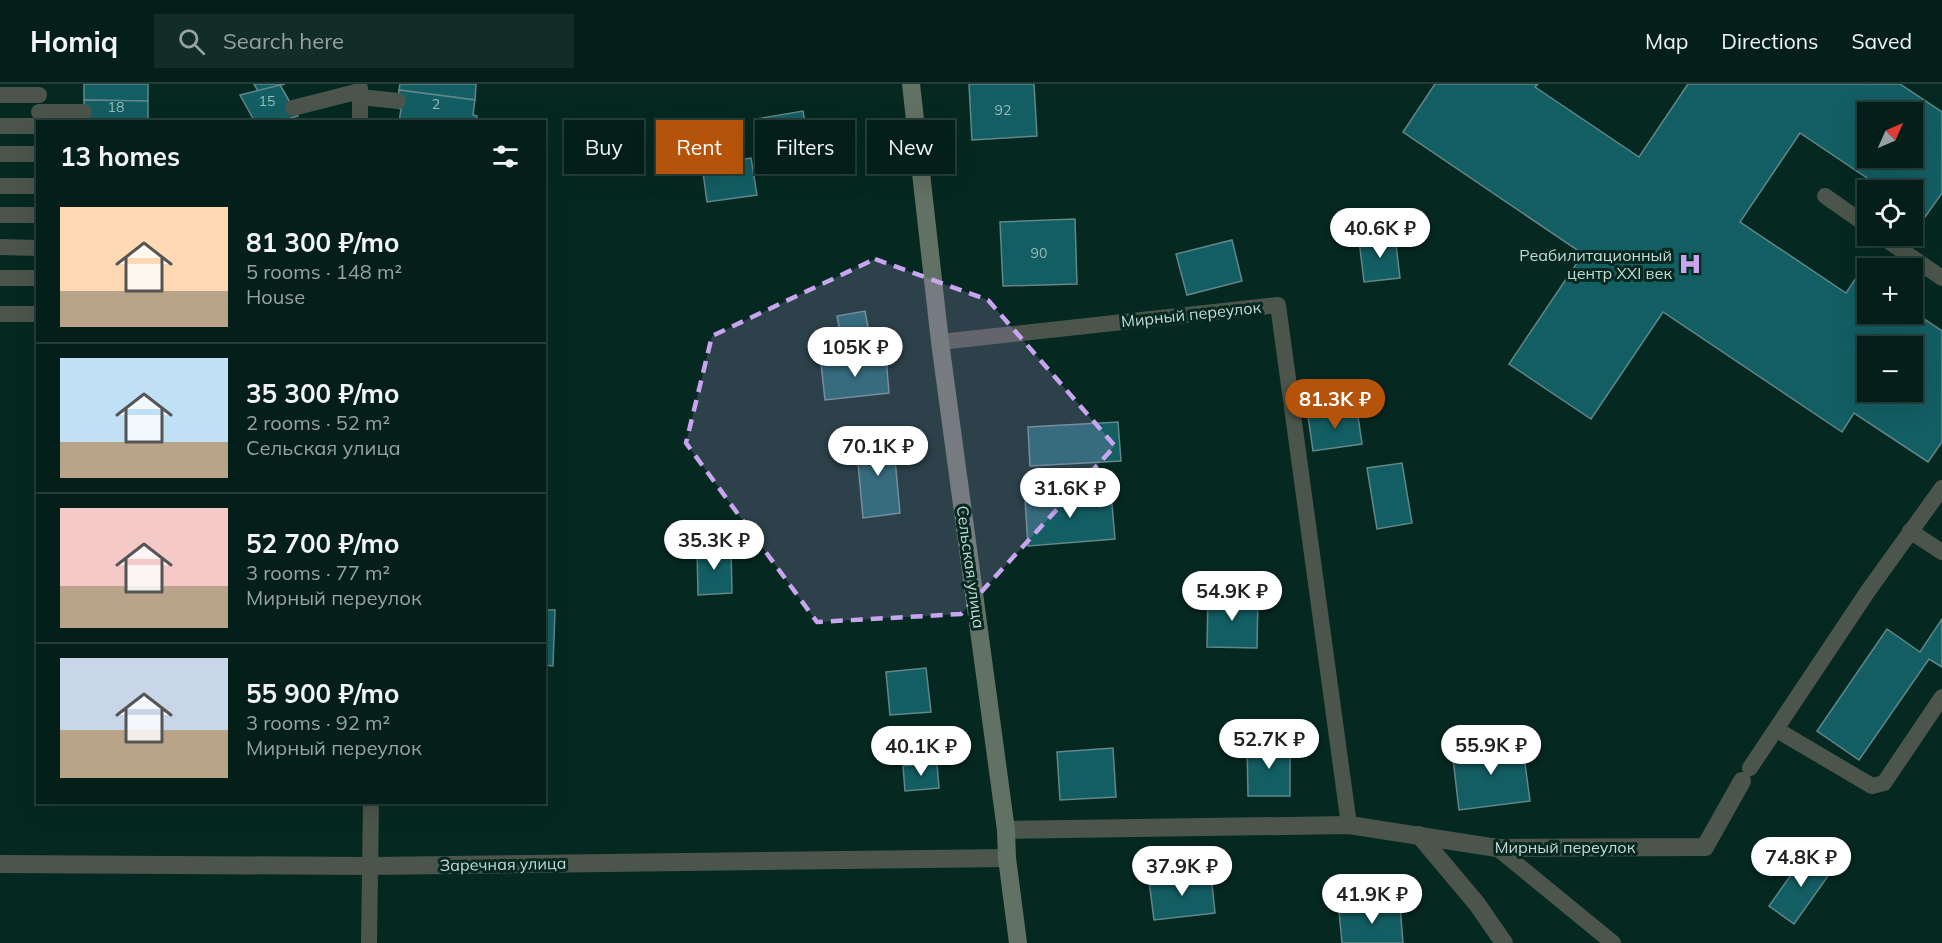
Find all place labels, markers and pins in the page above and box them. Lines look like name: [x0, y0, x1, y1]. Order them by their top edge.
pin: 40.6K ₽: [1325, 208, 1435, 259]
place label: Реабилитационный центр ХХI век: [1519, 245, 1672, 283]
hospital icon: Реабилитационный центр ХХI век: [1677, 251, 1703, 277]
pin: 105K ₽: [806, 327, 904, 378]
pin: 81.3K ₽: [1280, 379, 1390, 430]
pin: 70.1K ₽: [823, 426, 933, 477]
pin: 31.6K ₽: [1015, 468, 1125, 519]
pin: 35.3K ₽: [659, 520, 769, 571]
pin: 54.9K ₽: [1177, 571, 1287, 622]
pin: 52.7K ₽: [1214, 719, 1324, 770]
pin: 55.9K ₽: [1436, 725, 1546, 776]
pin: 40.1K ₽: [866, 726, 976, 777]
pin: 74.8K ₽: [1746, 837, 1856, 888]
pin: 37.9K ₽: [1127, 846, 1237, 897]
pin: 41.9K ₽: [1317, 874, 1427, 925]

